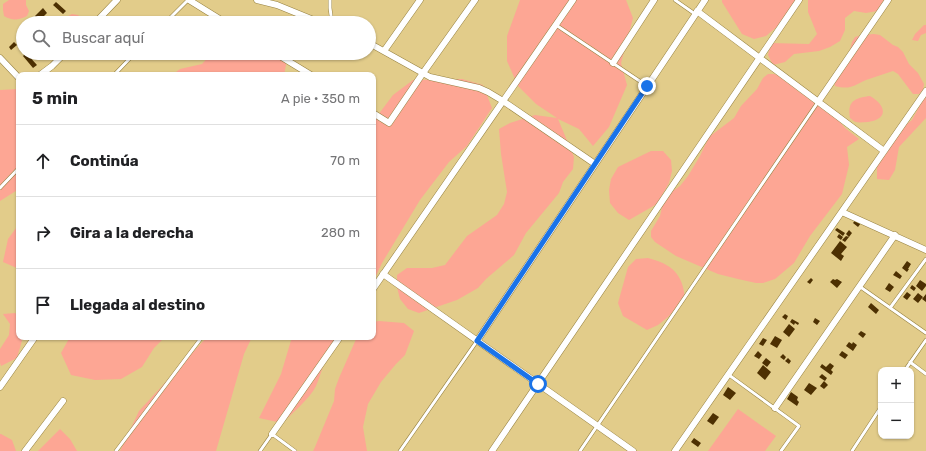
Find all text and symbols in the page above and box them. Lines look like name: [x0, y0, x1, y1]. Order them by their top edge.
search box: [16, 16, 376, 60]
icon: search: [30, 27, 52, 49]
text: Buscar aquí: [62, 29, 144, 47]
route end: [638, 77, 656, 95]
text: 5 min: [32, 88, 78, 108]
text: A pie · 350 m: [281, 91, 360, 106]
icon: ahead: [32, 150, 54, 172]
text: Continúa: [70, 152, 139, 170]
text: 70 m: [330, 153, 360, 168]
icon: right: [32, 222, 54, 244]
text: Gira a la derecha: [70, 224, 194, 242]
text: 280 m: [321, 225, 360, 240]
icon: arrive: [32, 294, 54, 316]
text: Llegada al destino: [70, 296, 205, 314]
map controls: [878, 367, 914, 439]
button: +: [878, 367, 914, 403]
route start: [529, 375, 547, 393]
button: −: [878, 403, 914, 439]

